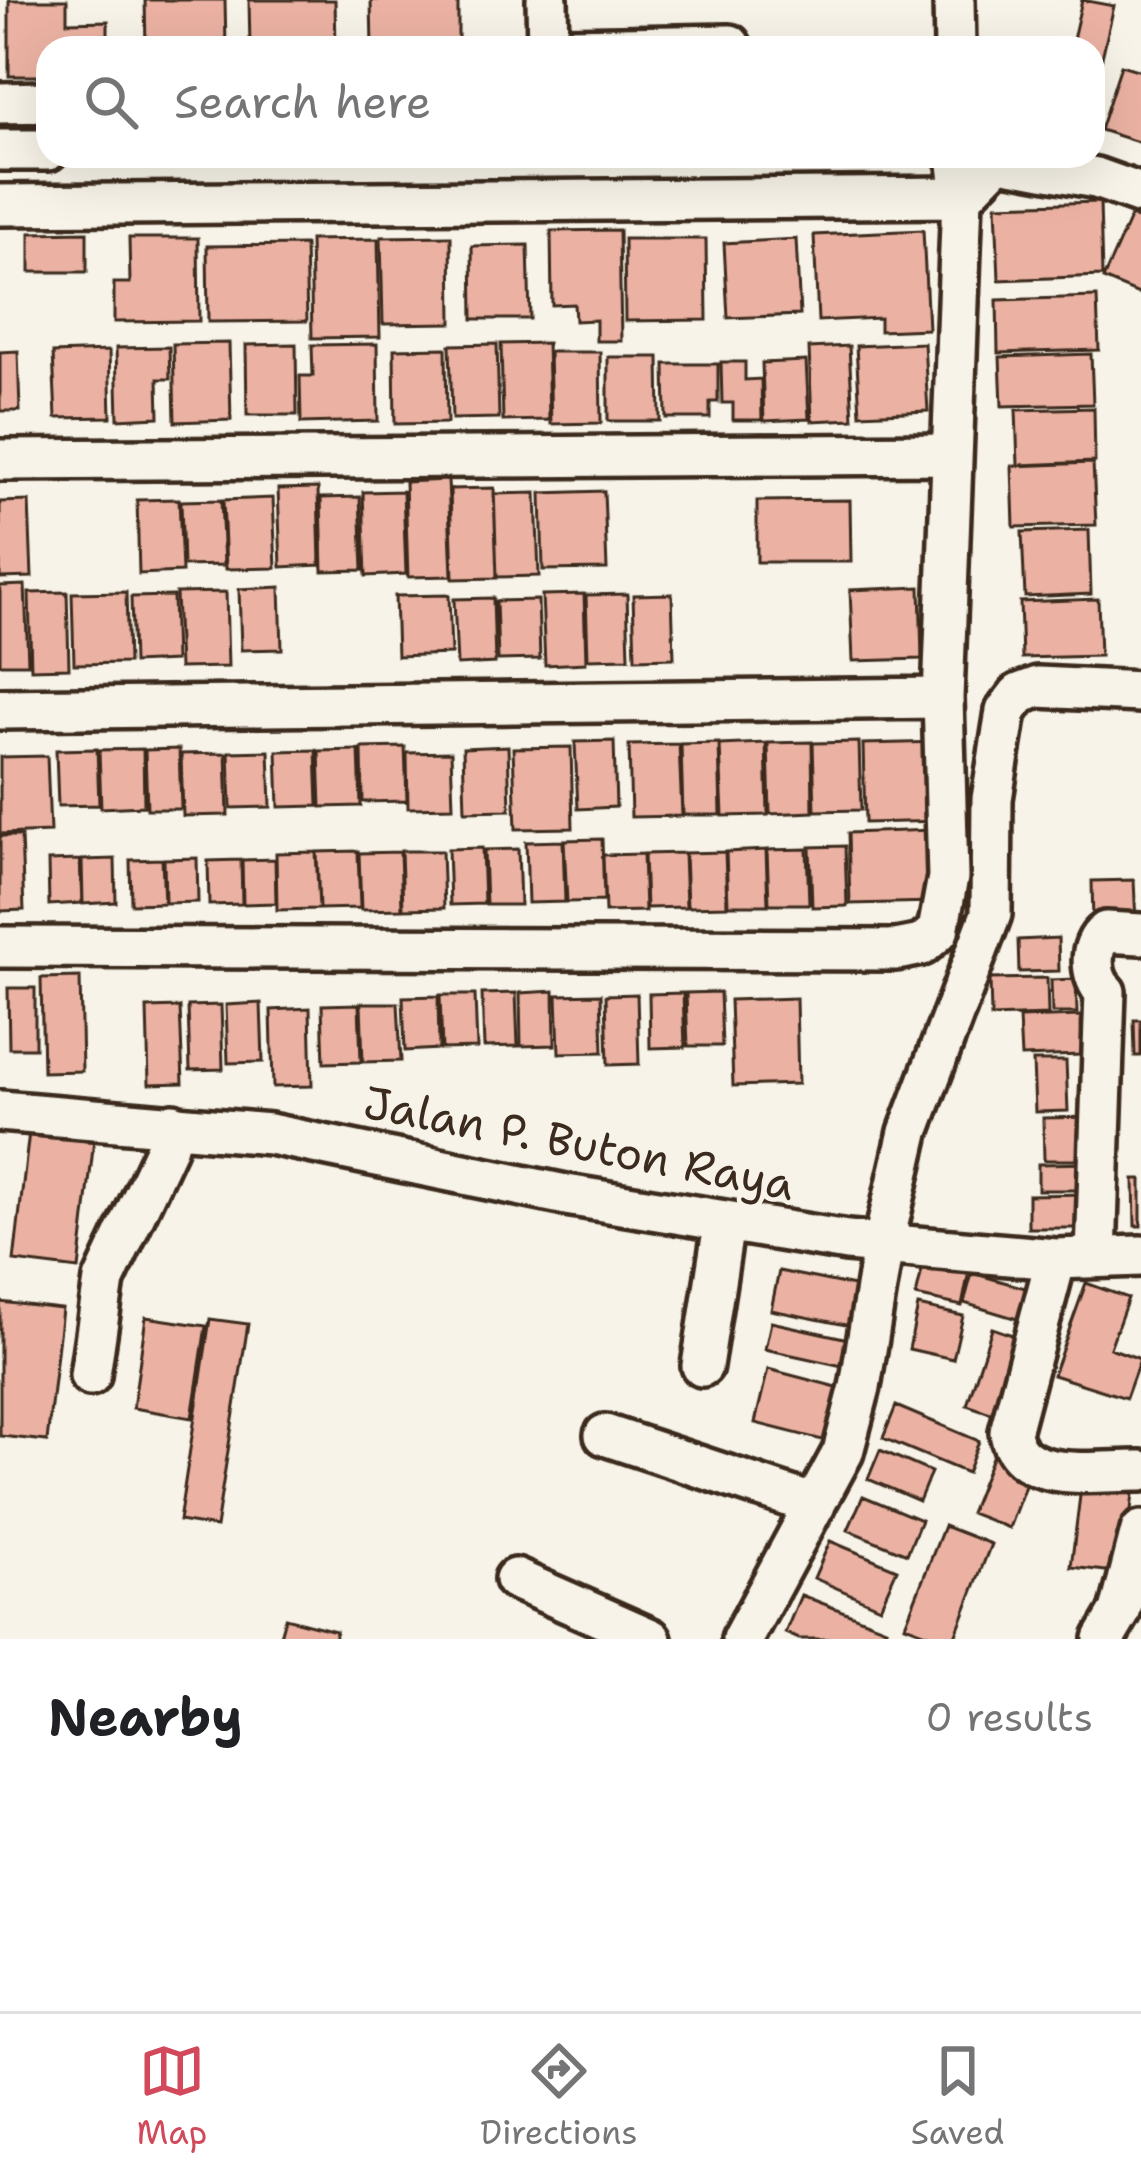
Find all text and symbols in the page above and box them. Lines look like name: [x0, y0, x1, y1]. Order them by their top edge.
search box: [36, 36, 1105, 168]
icon: search: [78, 69, 144, 135]
text: Search here: [174, 72, 431, 132]
street label: Jalan P. Buton Raya: [359, 1072, 799, 1214]
text: Nearby: [48, 1683, 243, 1751]
text: 0 results: [926, 1691, 1093, 1743]
tab: Map: [137, 2038, 207, 2155]
tab: Directions: [480, 2038, 638, 2155]
tab: Saved: [911, 2038, 1004, 2155]

